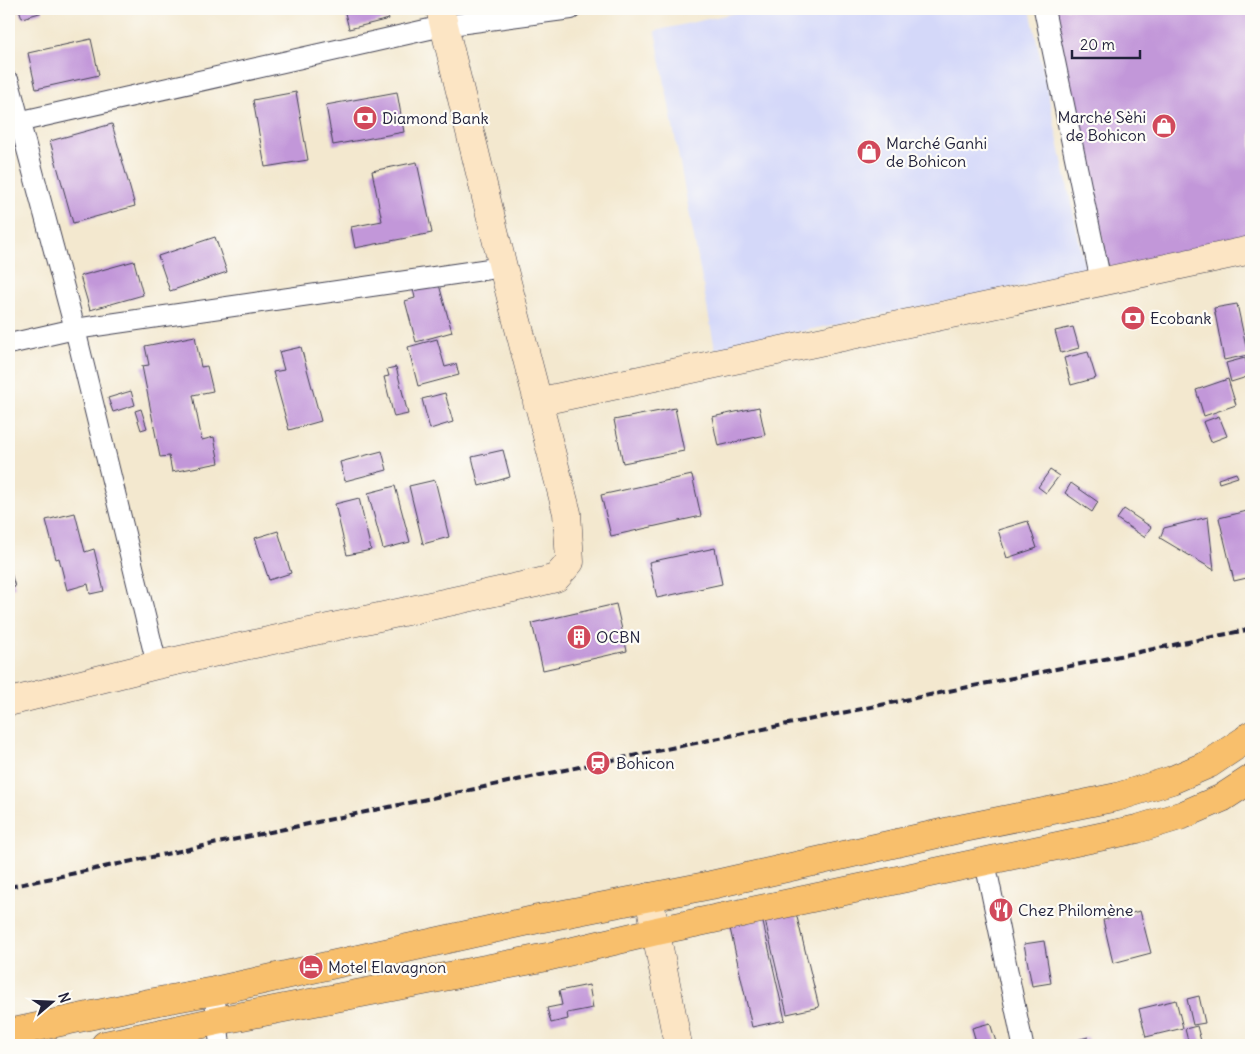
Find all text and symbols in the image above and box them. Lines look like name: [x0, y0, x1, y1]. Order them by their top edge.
scale bar: [1072, 28, 1140, 60]
text: 20 m: [1080, 35, 1115, 54]
bank icon: Diamond Bank: [352, 105, 378, 131]
place label: Marché Sèhi de Bohicon: [1057, 107, 1146, 145]
place label: Diamond Bank: [382, 108, 489, 128]
shop icon: Marché Sèhi de Bohicon: [1151, 113, 1177, 139]
place label: Marché Ganhi de Bohicon: [886, 133, 987, 171]
shop icon: Marché Ganhi de Bohicon: [856, 139, 882, 165]
bank icon: Ecobank: [1120, 305, 1146, 331]
place label: Ecobank: [1150, 308, 1212, 328]
building icon: OCBN: [566, 624, 592, 650]
place label: OCBN: [596, 627, 640, 647]
station icon: Bohicon: [585, 750, 611, 776]
place label: Bohicon: [616, 753, 675, 773]
restaurant icon: Chez Philomène: [988, 897, 1014, 923]
place label: Chez Philomène: [1018, 900, 1133, 920]
hotel icon: Motel Elavagnon: [298, 954, 324, 980]
place label: Motel Elavagnon: [328, 957, 446, 977]
north arrow: [28, 976, 78, 1026]
text: N: [54, 990, 74, 1005]

